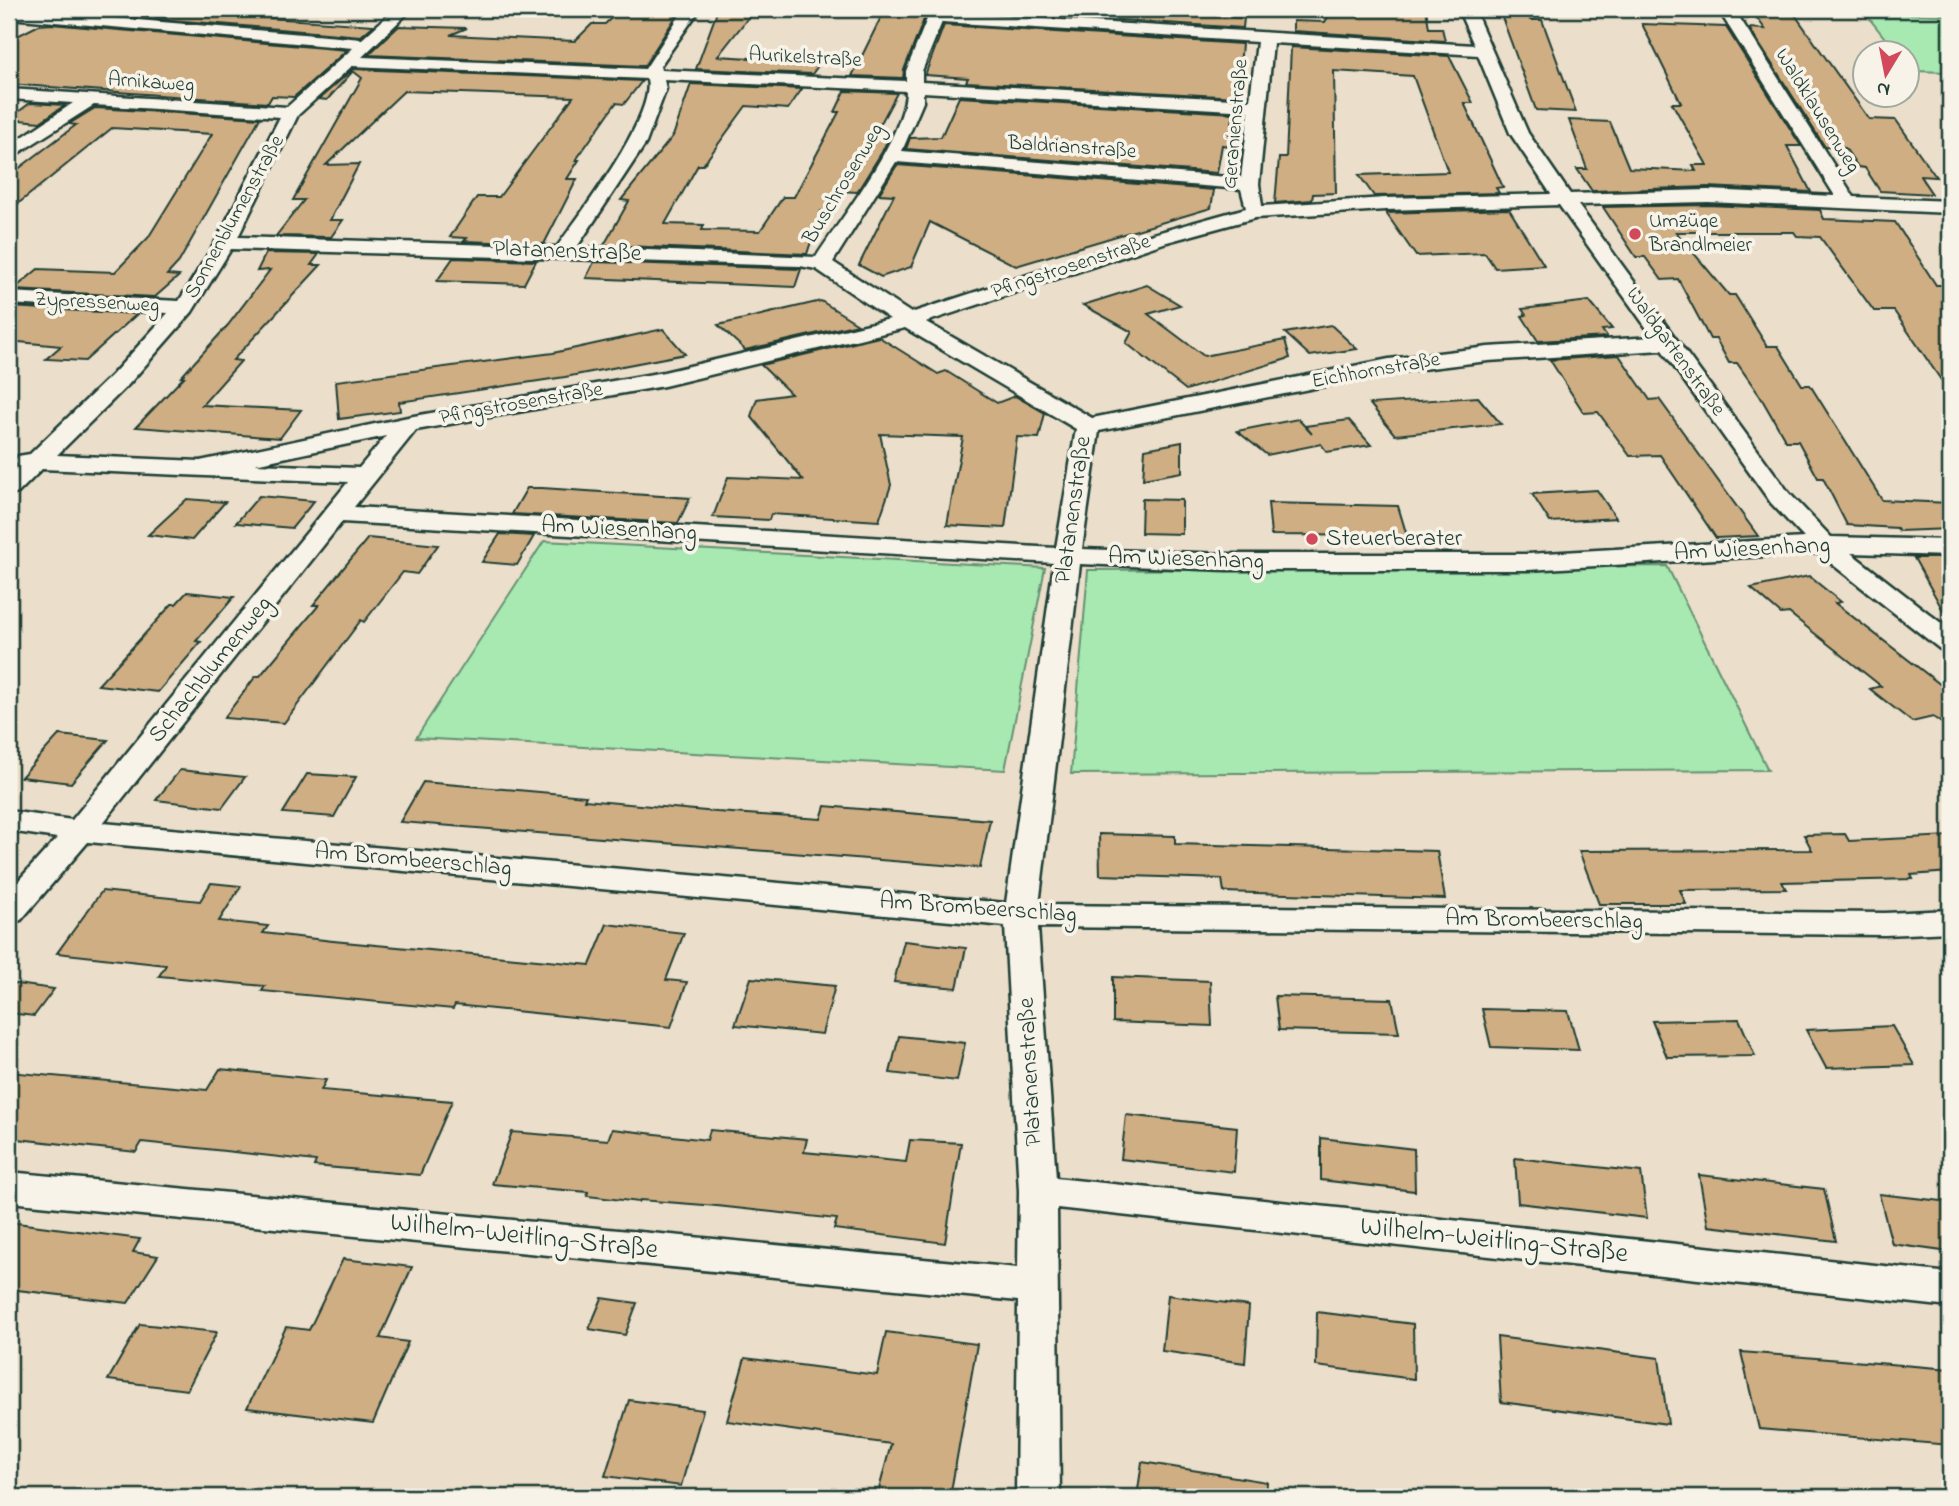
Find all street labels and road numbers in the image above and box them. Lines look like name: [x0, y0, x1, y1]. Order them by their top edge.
street label: Aurikelstraße: [748, 40, 863, 76]
street label: Waldklausenweg: [1765, 43, 1867, 180]
street label: Geranienstraße: [1215, 57, 1257, 190]
street label: Arnikaweg: [107, 65, 195, 103]
street label: Buschrosenweg: [795, 118, 894, 252]
street label: Baldrianstraße: [1006, 128, 1138, 167]
street label: Sonnenblumenstraße: [178, 129, 293, 304]
street label: Pfingstrosenstraße: [988, 227, 1156, 309]
street label: Platanenstraße: [492, 232, 642, 272]
street label: Waldgartenstraße: [1616, 281, 1732, 424]
street label: Zypressenweg: [34, 285, 160, 323]
street label: Eichhornstraße: [1310, 345, 1443, 397]
street label: Pfingstrosenstraße: [437, 375, 606, 435]
street label: Platanenstraße: [1046, 434, 1102, 586]
street label: Am Wiesenhang: [540, 508, 698, 552]
street label: Am Wiesenhang: [1673, 528, 1831, 572]
street label: Am Wiesenhang: [1107, 540, 1265, 580]
street label: Schachblumenweg: [141, 589, 281, 751]
street label: Am Brombeerschlag: [313, 835, 513, 887]
street label: Am Brombeerschlag: [878, 885, 1078, 933]
street label: Am Brombeerschlag: [1445, 902, 1643, 940]
street label: Platanenstraße: [1010, 997, 1052, 1147]
street label: Wilhelm-Weitling-Straße: [388, 1203, 661, 1272]
street label: Wilhelm-Weitling-Straße: [1358, 1207, 1631, 1276]

